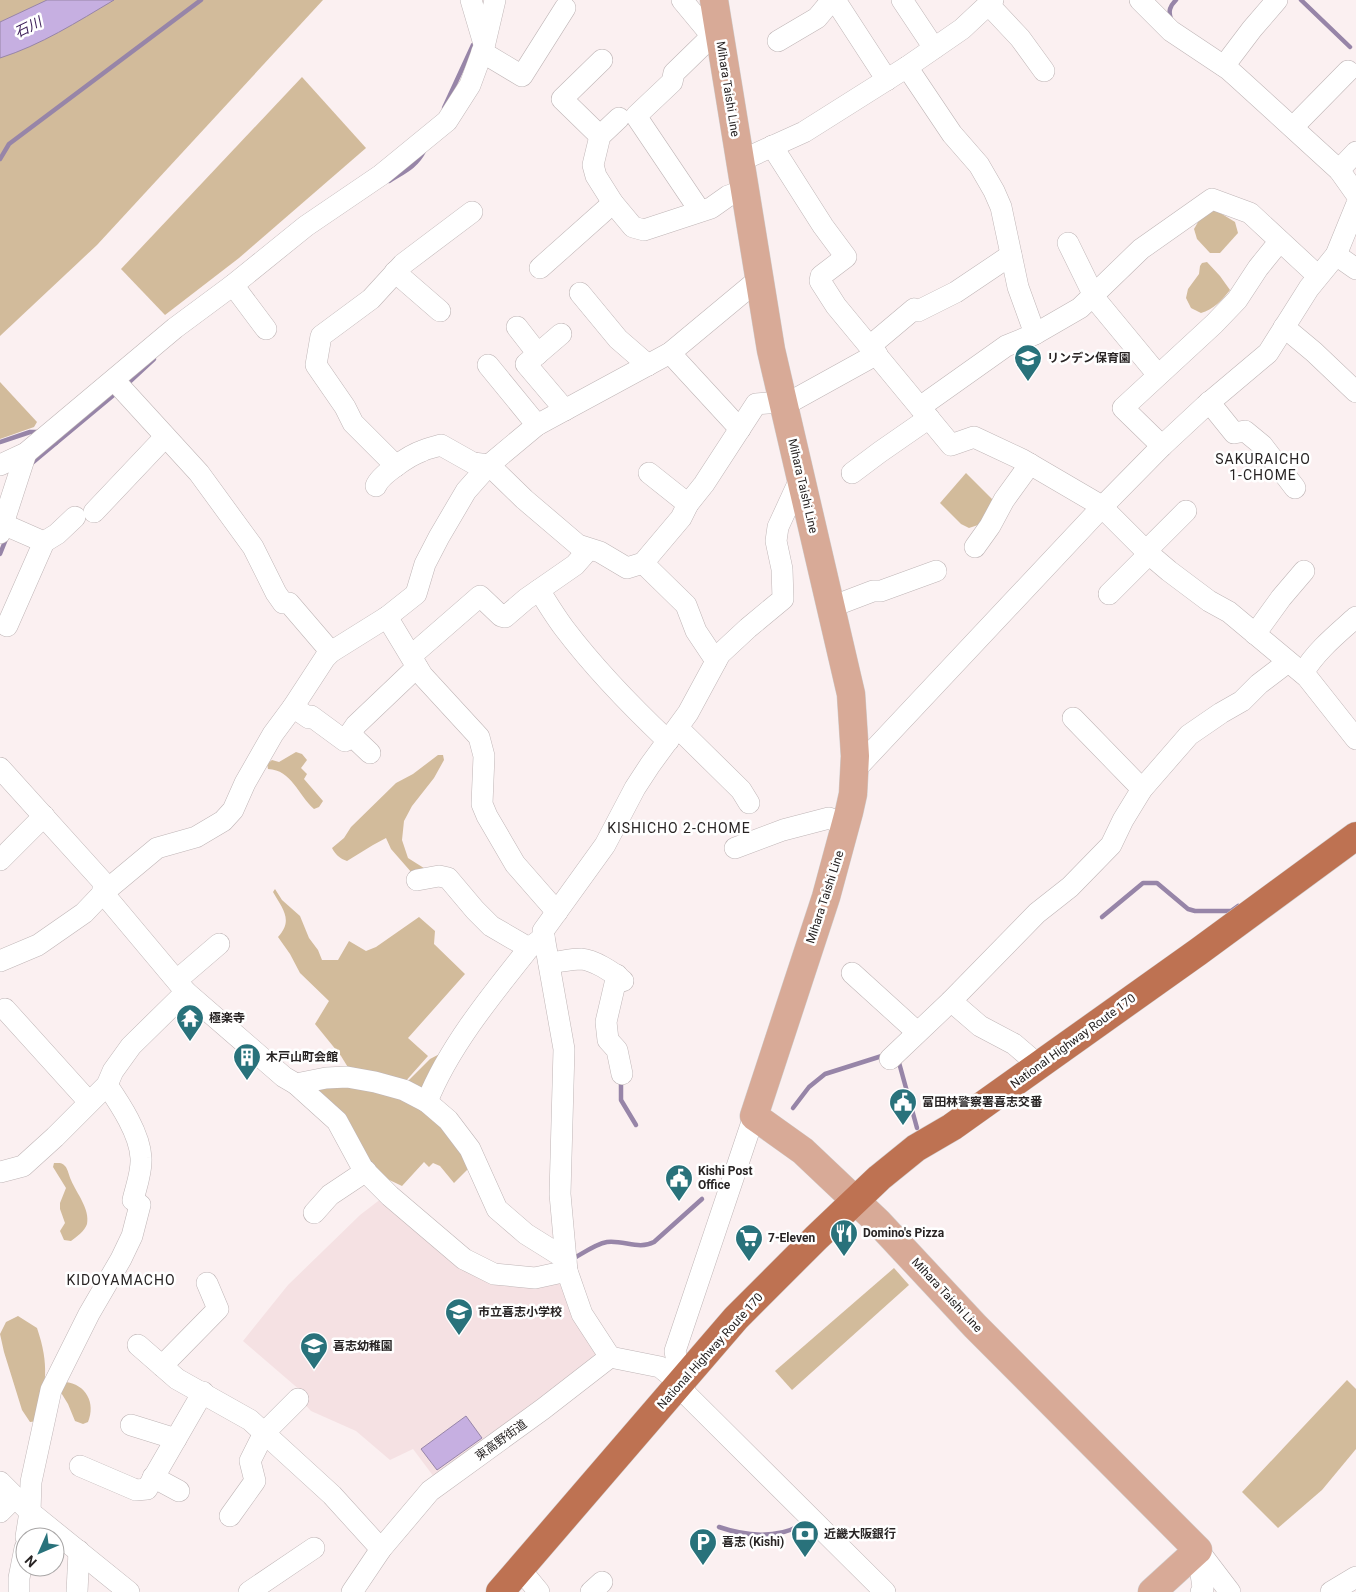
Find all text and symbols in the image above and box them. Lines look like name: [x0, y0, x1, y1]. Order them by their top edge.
water label: 石川: [12, 13, 46, 40]
street label: Mihara Taishi Line: [714, 40, 742, 138]
school or university icon: リンデン保育園: [1013, 343, 1043, 382]
place label: リンデン保育園: [1047, 351, 1131, 365]
street label: Mihara Taishi Line: [785, 437, 821, 535]
district label: SAKURAICHO 1-CHOME: [1215, 451, 1311, 483]
district label: KISHICHO 2-CHOME: [607, 820, 751, 836]
street label: Mihara Taishi Line: [803, 849, 847, 945]
street label: National Highway Route 170: [1008, 991, 1138, 1091]
temple icon: 極楽寺: [175, 1003, 205, 1042]
place label: 極楽寺: [209, 1011, 245, 1025]
building icon: 木戸山町会館: [232, 1042, 262, 1081]
place label: 木戸山町会館: [266, 1050, 338, 1064]
public building icon: 富田林警察署喜志交番: [888, 1087, 918, 1126]
place label: 富田林警察署喜志交番: [922, 1095, 1043, 1109]
public building icon: Kishi Post Office: [664, 1163, 694, 1202]
place label: Kishi Post Office: [698, 1164, 753, 1192]
restaurant icon: Domino's Pizza: [829, 1218, 859, 1257]
supermarket icon: 7-Eleven: [734, 1223, 764, 1262]
place label: Domino's Pizza: [863, 1226, 945, 1240]
place label: 7-Eleven: [768, 1231, 815, 1245]
street label: Mihara Taishi Line: [909, 1255, 985, 1335]
district label: KIDOYAMACHO: [66, 1272, 176, 1288]
street label: National Highway Route 170: [654, 1290, 766, 1412]
school or university icon: 市立喜志小学校: [444, 1297, 474, 1336]
place label: 市立喜志小学校: [478, 1305, 562, 1319]
school or university icon: 喜志幼稚園: [299, 1331, 329, 1370]
place label: 喜志幼稚園: [333, 1339, 393, 1353]
street label: 東高野街道: [473, 1417, 529, 1463]
bank icon: 近畿大阪銀行: [790, 1519, 820, 1558]
north arrow: [15, 1527, 65, 1577]
parking icon: 喜志 (Kishi): [688, 1527, 718, 1566]
place label: 近畿大阪銀行: [824, 1527, 896, 1541]
place label: 喜志 (Kishi): [722, 1535, 784, 1549]
text: N: [22, 1552, 40, 1570]

